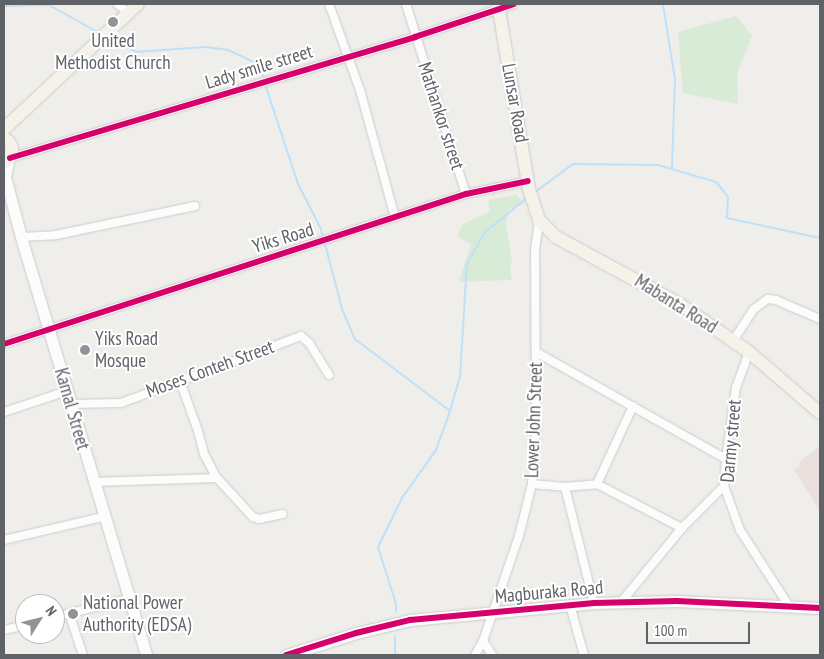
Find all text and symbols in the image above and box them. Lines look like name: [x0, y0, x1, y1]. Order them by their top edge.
marker: United Methodist Church: [107, 16, 119, 28]
place label: United Methodist Church: [55, 30, 171, 74]
street label: Lady smile street: [202, 40, 316, 94]
street label: Mathankor street: [413, 59, 469, 173]
street label: Lunsar Road: [497, 62, 533, 144]
street label: Yiks Road: [250, 218, 316, 258]
street label: Mabanta Road: [630, 270, 722, 338]
place label: Yiks Road Mosque: [95, 328, 158, 372]
street label: Moses Conteh Street: [143, 335, 277, 403]
marker: Yiks Road Mosque: [79, 344, 91, 356]
street label: Lower John Street: [521, 362, 547, 478]
street label: Kamal Street: [49, 365, 95, 453]
street label: Darmy street: [716, 398, 746, 484]
street label: Magburaka Road: [494, 576, 604, 608]
place label: National Power Authority (EDSA): [83, 592, 192, 636]
north arrow: [15, 594, 65, 644]
text: N: [42, 602, 61, 619]
marker: National Power Authority (EDSA): [67, 608, 79, 620]
scale bar: [649, 612, 753, 644]
text: 100 m: [654, 621, 687, 640]

